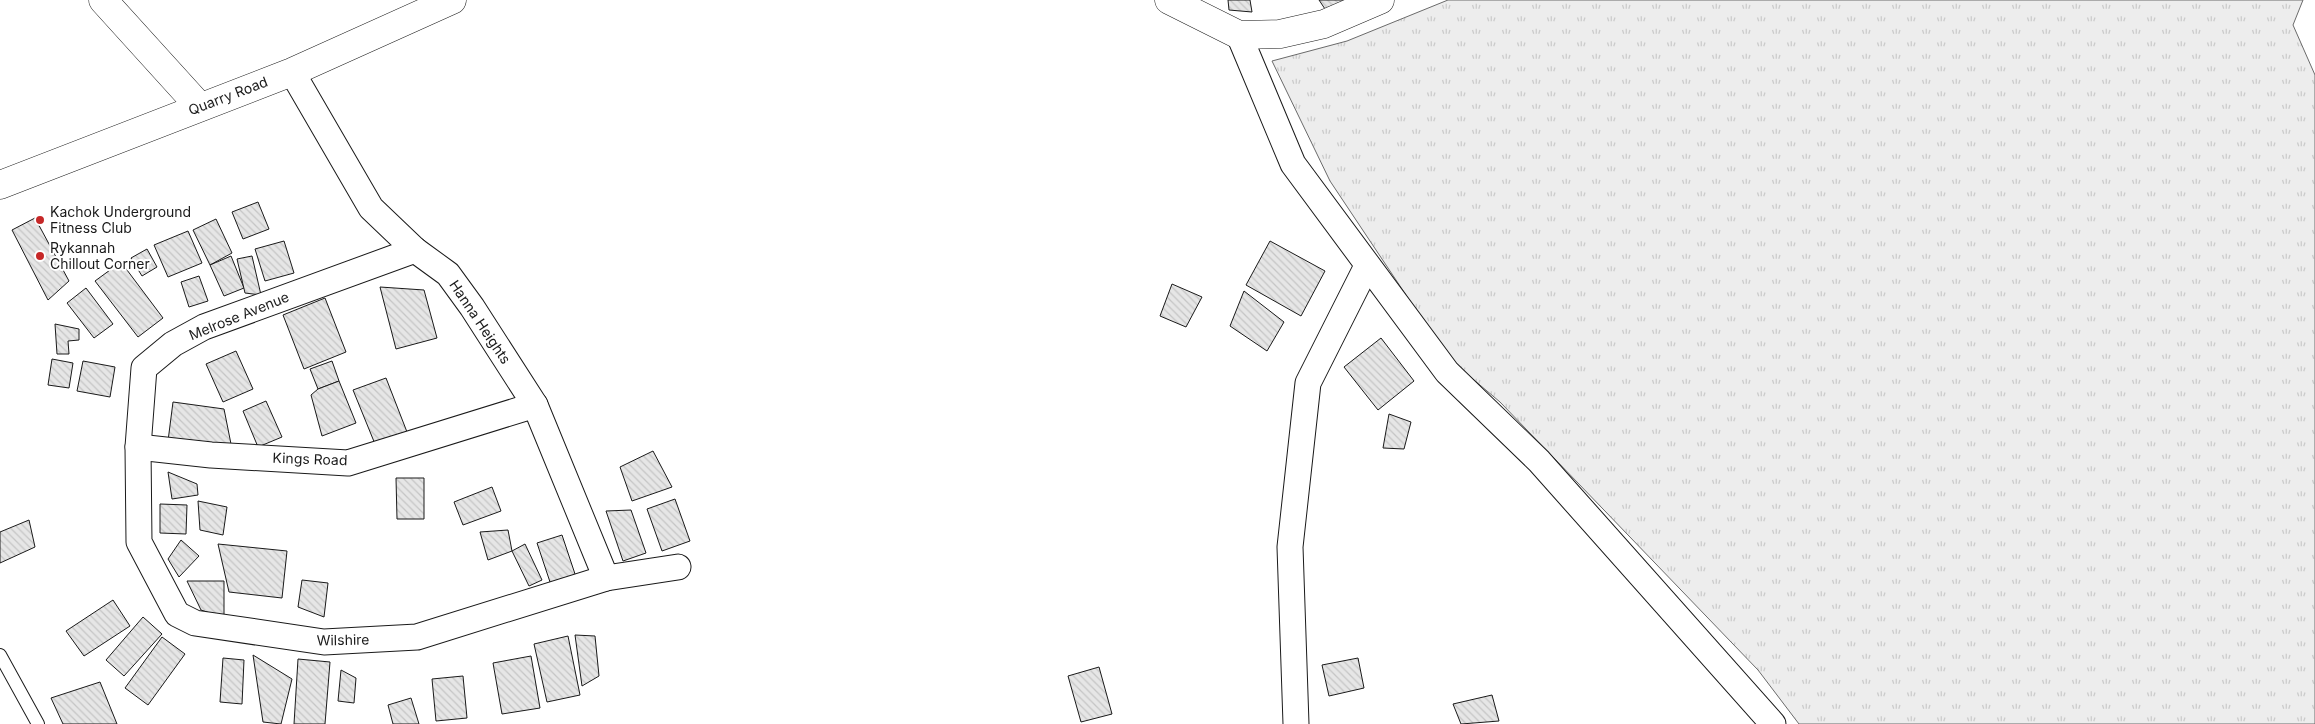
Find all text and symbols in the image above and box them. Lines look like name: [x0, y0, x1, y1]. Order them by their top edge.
street label: Quarry Road: [186, 73, 270, 118]
place label: Kachok Underground Fitness Club: [50, 203, 191, 236]
marker: Kachok Underground Fitness Club: [34, 214, 46, 226]
place label: Rykannah Chillout Corner: [50, 239, 150, 272]
marker: Rykannah Chillout Corner: [34, 250, 46, 262]
street label: Hanna Heights: [446, 277, 515, 367]
street label: Melrose Avenue: [186, 288, 291, 343]
street label: Kings Road: [272, 449, 348, 468]
street label: Wilshire: [316, 631, 370, 648]

